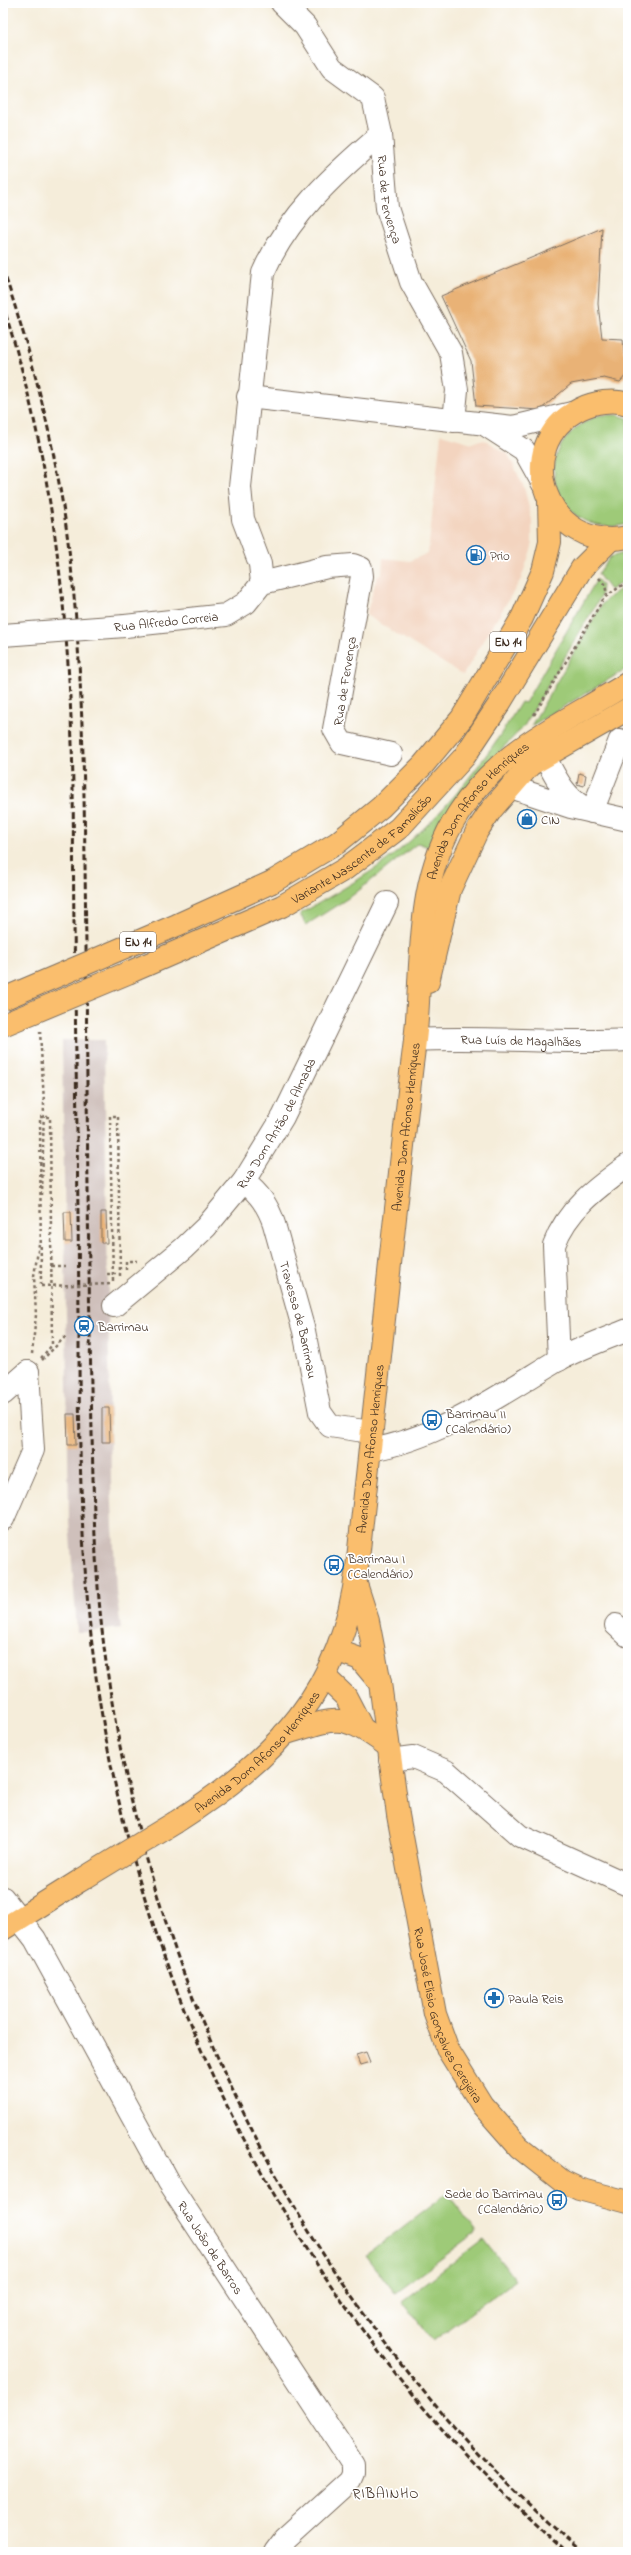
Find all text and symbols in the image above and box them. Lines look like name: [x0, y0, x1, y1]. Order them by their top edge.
street label: Rua de Fervença: [372, 154, 406, 246]
fuel station icon: Prio: [465, 544, 487, 566]
place label: Prio: [490, 547, 510, 566]
street label: Rua Alfredo Correia: [113, 608, 219, 637]
road number: EN 14: [490, 632, 526, 652]
street label: Rua de Fervença: [329, 635, 362, 727]
street label: Avenida Dom Afonso Henriques: [423, 737, 534, 882]
street label: Variante Nascente de Famalicão: [287, 790, 437, 910]
shop icon: CIN: [516, 808, 538, 830]
place label: CIN: [541, 811, 560, 830]
road number: EN 14: [120, 932, 156, 952]
street label: Rua Luís de Magalhães: [460, 1031, 582, 1053]
street label: Avenida Dom Afonso Henriques: [388, 1041, 426, 1212]
street label: Rua Dom Antão de Almada: [233, 1055, 321, 1194]
street label: Travessa de Barrimau: [274, 1259, 321, 1380]
station icon: Barrimau: [73, 1315, 95, 1337]
place label: Barrimau: [97, 1318, 149, 1337]
street label: Avenida Dom Afonso Henriques: [353, 1363, 390, 1534]
place label: Barrimau II (Calendário): [445, 1405, 511, 1439]
bus stop icon: Barrimau II (Calendário): [421, 1409, 443, 1431]
place label: Barrimau I (Calendário): [347, 1550, 413, 1584]
bus stop icon: Barrimau I (Calendário): [323, 1554, 345, 1576]
street label: Avenida Dom Afonso Henriques: [191, 1687, 325, 1818]
street label: Rua José Elísio Gonçalves Cerejeira: [408, 1926, 487, 2107]
pharmacy icon: Paula Reis: [483, 1987, 505, 2009]
place label: Paula Reis: [508, 1990, 564, 2009]
place label: Sede do Barrimau (Calendário): [444, 2185, 543, 2219]
bus stop icon: Sede do Barrimau (Calendário): [546, 2189, 568, 2211]
street label: Rua João de Barros: [172, 2198, 247, 2299]
district label: RIBAINHO: [352, 2484, 420, 2505]

